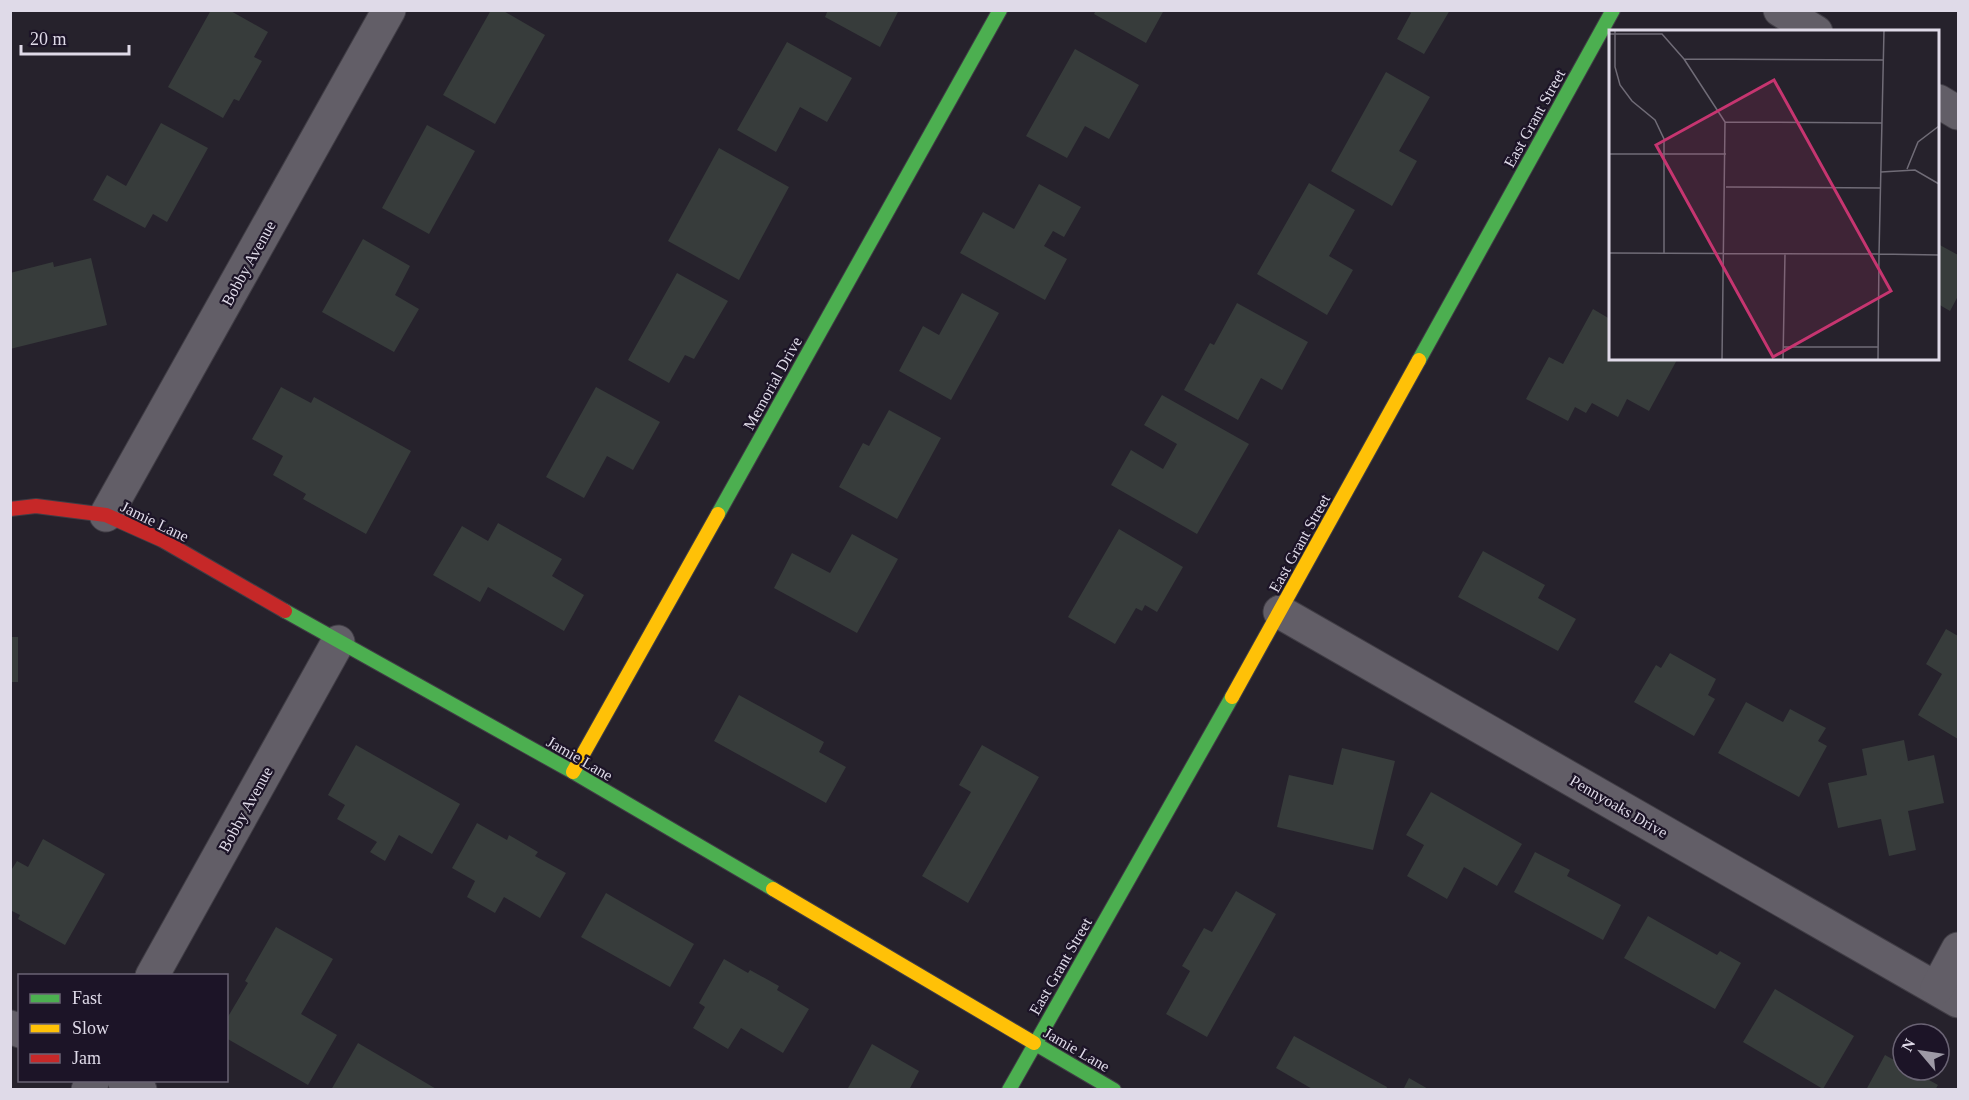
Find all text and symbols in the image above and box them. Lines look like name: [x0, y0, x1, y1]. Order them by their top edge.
scale bar: [21, 18, 129, 56]
text: 20 m: [30, 29, 67, 49]
inset map: [1609, 30, 1939, 360]
street label: East Grant Street: [1501, 66, 1569, 170]
street label: Bobby Avenue: [218, 218, 280, 309]
street label: Memorial Drive: [740, 334, 805, 433]
street label: East Grant Street: [1266, 491, 1334, 595]
street label: Jamie Lane: [118, 498, 191, 545]
street label: Jamie Lane: [544, 733, 616, 784]
street label: Bobby Avenue: [215, 764, 277, 855]
street label: Pennyoaks Drive: [1566, 772, 1671, 842]
street label: East Grant Street: [1026, 914, 1095, 1018]
legend: [18, 974, 228, 1082]
text: Fast: [72, 988, 102, 1008]
text: Slow: [72, 1018, 109, 1038]
north arrow: [1891, 1022, 1951, 1082]
street label: Jamie Lane: [1041, 1024, 1113, 1075]
text: N: [1898, 1035, 1919, 1054]
text: Jam: [72, 1048, 101, 1068]

